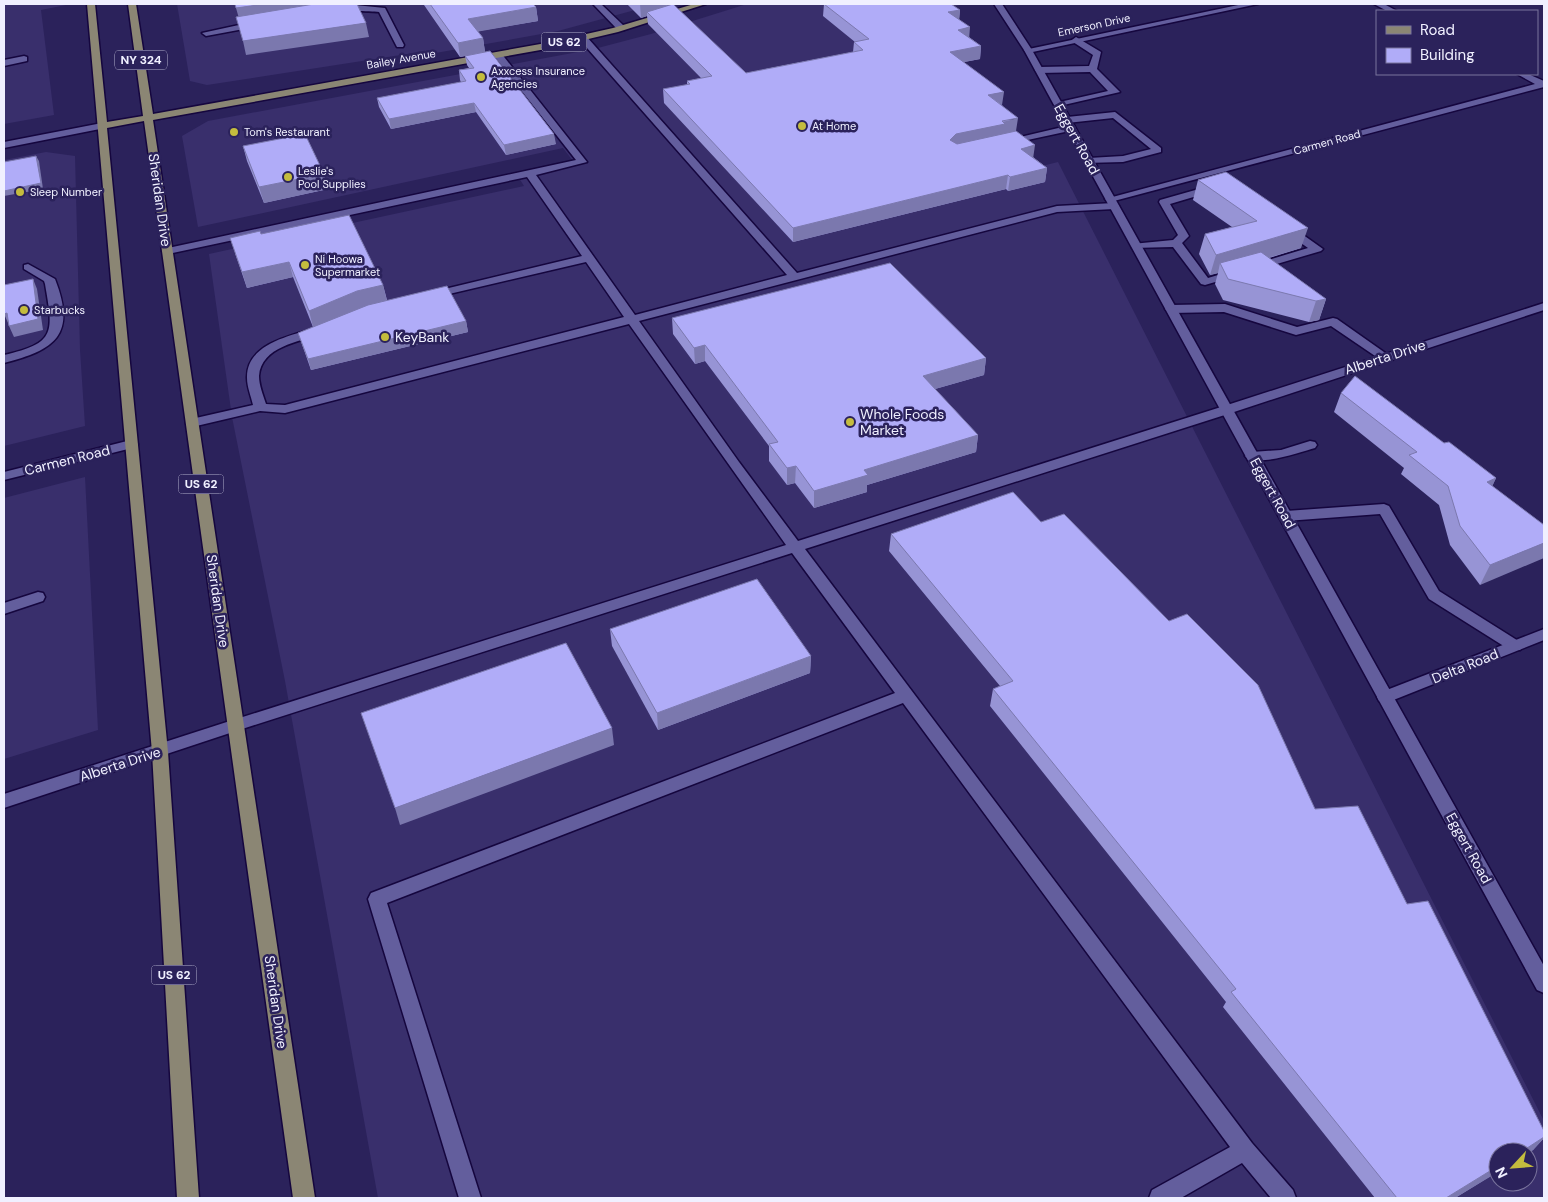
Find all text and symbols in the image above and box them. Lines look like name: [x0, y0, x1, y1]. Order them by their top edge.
street label: Emerson Drive: [1057, 10, 1131, 40]
legend: [1376, 10, 1538, 75]
text: Road: [1420, 20, 1455, 40]
road number: US 62: [542, 32, 586, 52]
text: Building: [1420, 45, 1475, 65]
street label: Bailey Avenue: [365, 46, 437, 72]
road number: NY 324: [115, 50, 167, 70]
place label: Axxcess Insurance Agencies: [491, 64, 585, 91]
marker: Axxcess Insurance Agencies: [475, 71, 487, 83]
street label: Eggert Road: [1050, 100, 1104, 178]
place label: At Home: [812, 119, 856, 133]
marker: At Home: [796, 120, 808, 132]
place label: Tom's Restaurant: [244, 125, 330, 139]
marker: Tom's Restaurant: [228, 126, 240, 138]
street label: Carmen Road: [1292, 126, 1362, 158]
street label: Sheridan Drive: [145, 152, 175, 248]
place label: Leslie's Pool Supplies: [298, 164, 366, 191]
marker: Leslie's Pool Supplies: [282, 171, 294, 183]
place label: Sleep Number: [30, 185, 102, 199]
marker: Sleep Number: [14, 186, 26, 198]
place label: Ni Hoowa Supermarket: [315, 252, 380, 279]
marker: Ni Hoowa Supermarket: [299, 259, 311, 271]
place label: Starbucks: [34, 303, 85, 317]
marker: Starbucks: [18, 304, 30, 316]
place label: KeyBank: [395, 328, 449, 346]
marker: KeyBank: [379, 331, 391, 343]
street label: Alberta Drive: [1342, 335, 1428, 379]
place label: Whole Foods Market: [860, 405, 944, 439]
marker: Whole Foods Market: [844, 416, 856, 428]
street label: Carmen Road: [22, 441, 112, 479]
street label: Eggert Road: [1246, 454, 1300, 532]
road number: US 62: [178, 474, 224, 494]
street label: Sheridan Drive: [203, 553, 233, 649]
street label: Delta Road: [1429, 645, 1501, 687]
street label: Alberta Drive: [77, 742, 163, 786]
street label: Eggert Road: [1442, 809, 1496, 887]
street label: Sheridan Drive: [261, 954, 291, 1050]
road number: US 62: [152, 966, 196, 984]
north arrow: [1488, 1142, 1538, 1192]
text: N: [1491, 1164, 1512, 1181]

